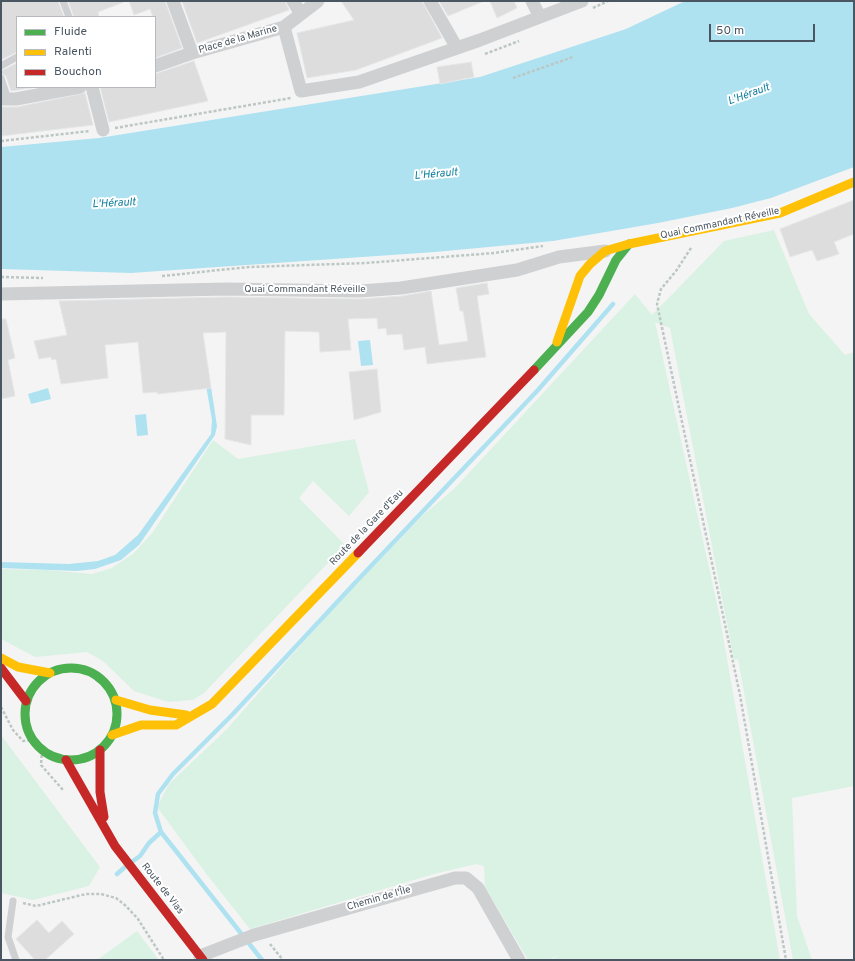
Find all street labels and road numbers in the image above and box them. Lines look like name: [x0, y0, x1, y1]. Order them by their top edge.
street label: Place de la Marine: [197, 23, 279, 57]
street label: Quai Commandant Réveille: [659, 206, 781, 242]
street label: Quai Commandant Réveille: [244, 284, 366, 296]
street label: Route de la Gare d'Eau: [328, 488, 406, 568]
street label: Route de Vias: [138, 861, 186, 917]
street label: Chemin de l'Île: [346, 884, 412, 914]

